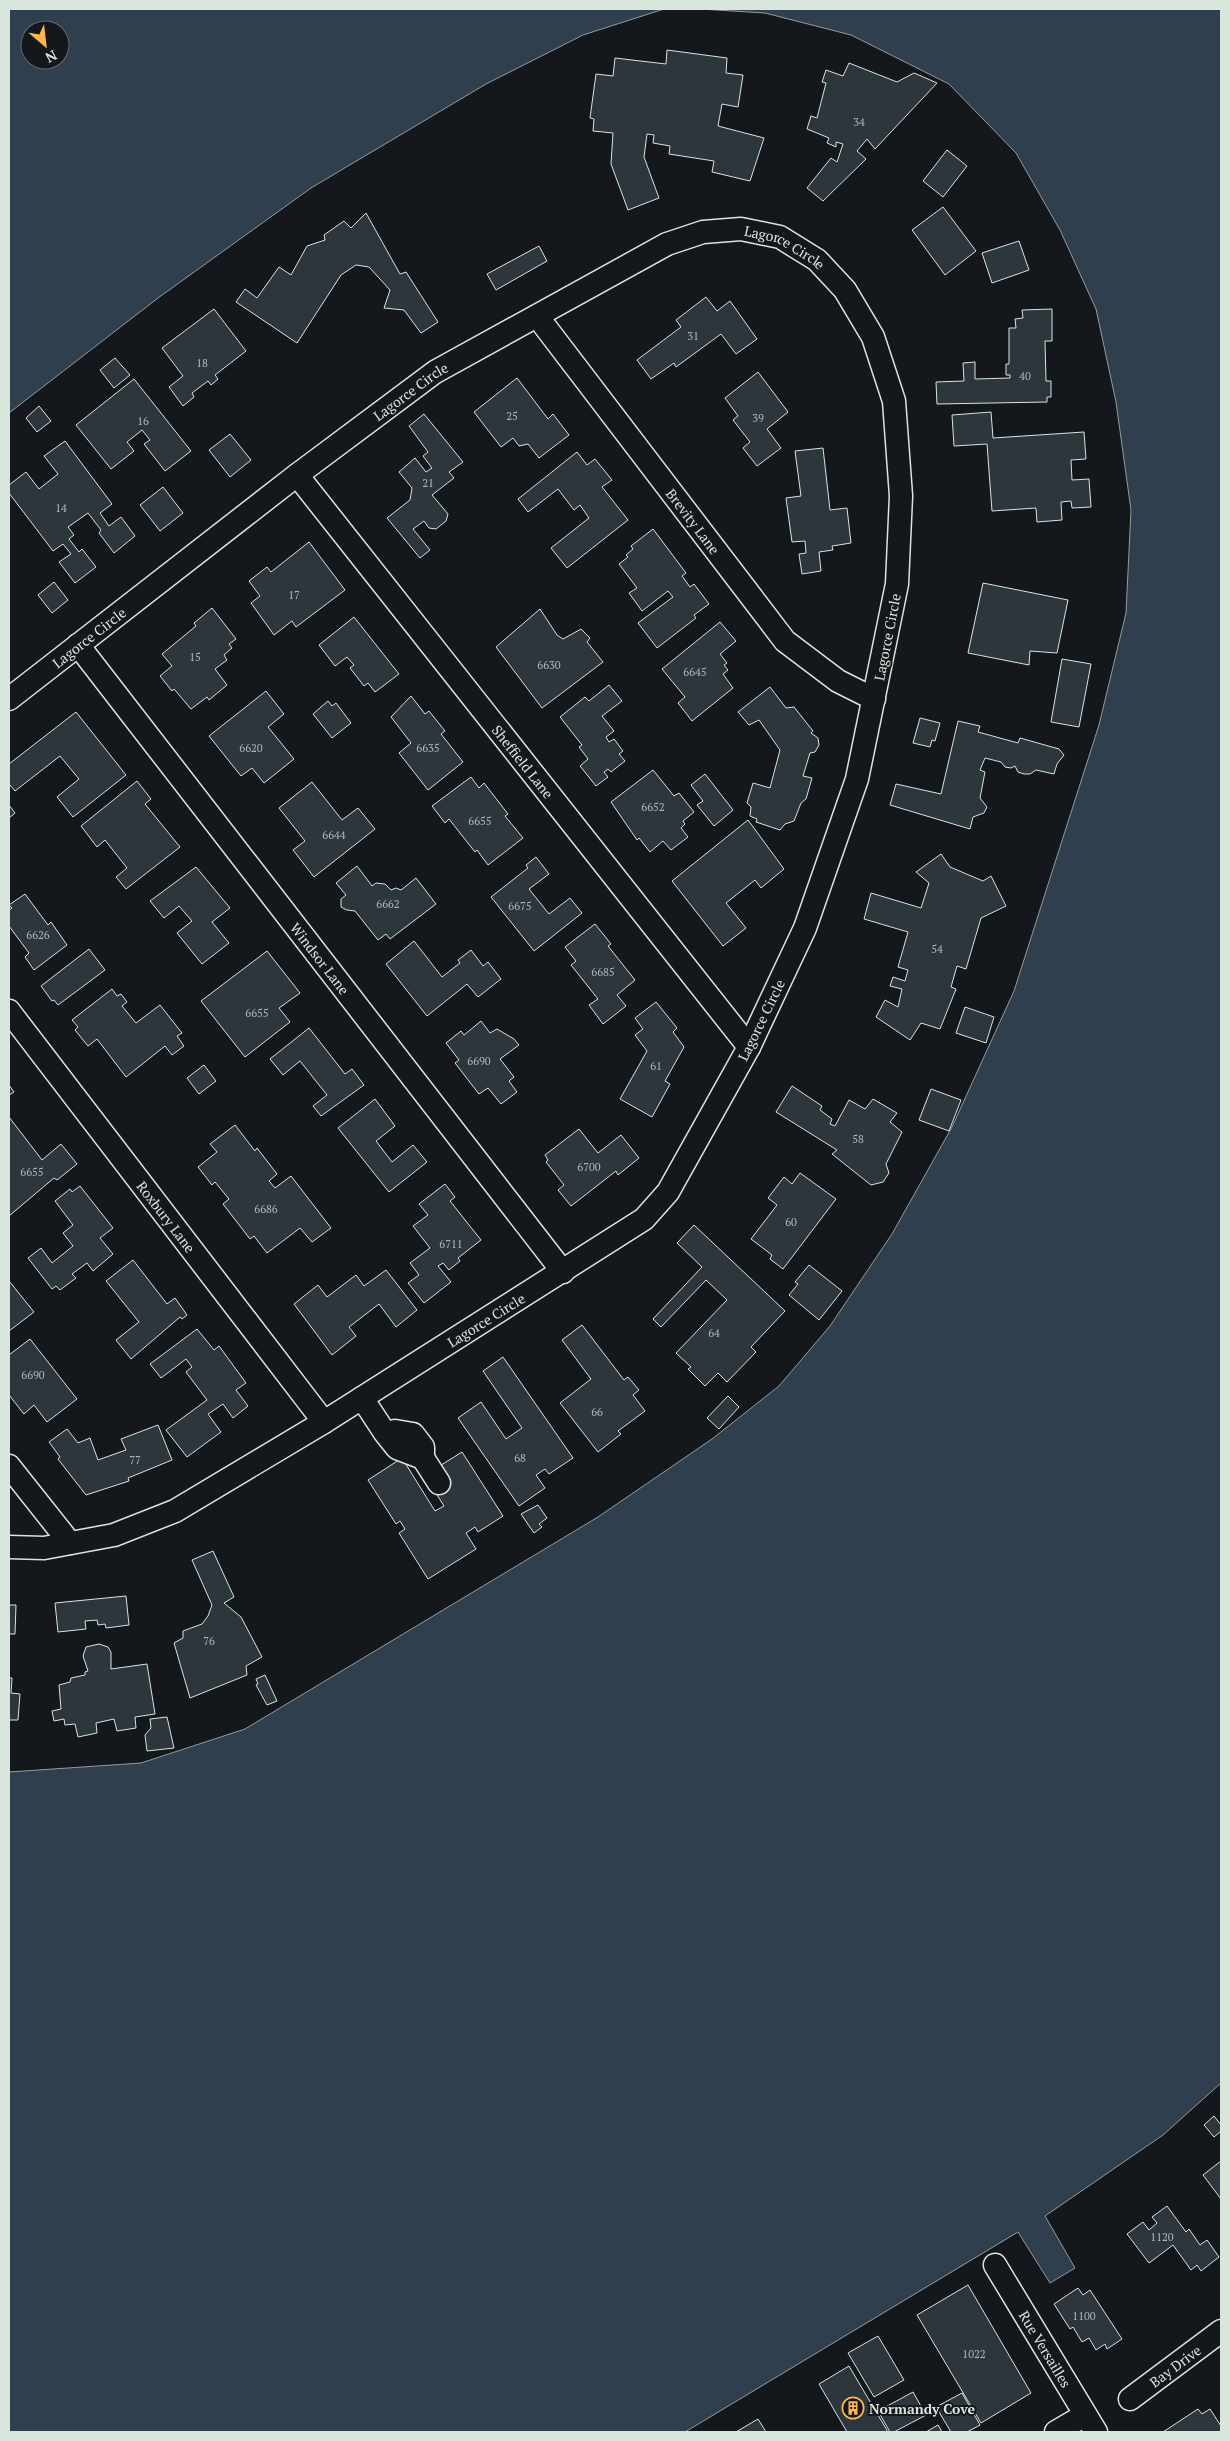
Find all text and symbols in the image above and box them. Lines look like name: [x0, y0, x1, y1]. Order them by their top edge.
north arrow: [20, 20, 70, 70]
text: N: [42, 46, 60, 68]
house number: 34: [853, 115, 865, 129]
street label: Lagorce Circle: [743, 220, 830, 273]
house number: 31: [687, 329, 699, 343]
house number: 18: [196, 356, 208, 370]
street label: Lagorce Circle: [369, 357, 451, 425]
house number: 40: [1019, 369, 1031, 383]
house number: 25: [506, 409, 518, 423]
house number: 39: [752, 411, 764, 425]
house number: 16: [137, 414, 149, 428]
house number: 21: [422, 476, 434, 490]
street label: Brevity Lane: [662, 484, 725, 558]
house number: 14: [55, 501, 67, 515]
house number: 17: [288, 588, 300, 602]
street label: Lagorce Circle: [869, 592, 905, 682]
street label: Lagorce Circle: [48, 602, 129, 672]
house number: 15: [189, 650, 201, 664]
house number: 6630: [537, 658, 561, 672]
house number: 6645: [683, 665, 707, 679]
street label: Sheffield Lane: [488, 721, 558, 802]
house number: 6620: [239, 741, 263, 755]
house number: 6635: [416, 741, 440, 755]
house number: 6652: [641, 800, 665, 814]
house number: 6655: [468, 814, 492, 828]
house number: 6644: [322, 828, 346, 842]
house number: 6662: [376, 897, 400, 911]
house number: 6675: [508, 899, 532, 913]
street label: Windsor Lane: [286, 918, 354, 998]
house number: 6626: [26, 928, 50, 942]
house number: 54: [931, 942, 943, 956]
house number: 6685: [591, 965, 615, 979]
street label: Lagorce Circle: [733, 976, 789, 1064]
house number: 6655: [245, 1006, 269, 1020]
house number: 6690: [467, 1054, 491, 1068]
house number: 61: [650, 1059, 662, 1073]
house number: 58: [852, 1132, 864, 1146]
house number: 6700: [577, 1160, 601, 1174]
house number: 6655: [20, 1165, 44, 1179]
street label: Roxbury Lane: [133, 1177, 200, 1256]
house number: 6686: [254, 1202, 278, 1216]
house number: 60: [785, 1215, 797, 1229]
house number: 6711: [439, 1237, 463, 1251]
street label: Lagorce Circle: [444, 1289, 528, 1351]
house number: 64: [708, 1326, 720, 1340]
house number: 6690: [21, 1368, 45, 1382]
house number: 66: [591, 1405, 603, 1419]
house number: 68: [514, 1451, 526, 1465]
house number: 77: [129, 1453, 141, 1467]
house number: 76: [203, 1634, 215, 1648]
house number: 1120: [1150, 2230, 1174, 2244]
street label: Rue Versailles: [1015, 2307, 1076, 2391]
house number: 1100: [1072, 2309, 1096, 2323]
street label: Bay Drive: [1145, 2340, 1204, 2391]
house number: 1022: [962, 2347, 986, 2361]
building icon: Normandy Cove: [841, 2396, 865, 2420]
place label: Normandy Cove: [869, 2399, 976, 2418]

